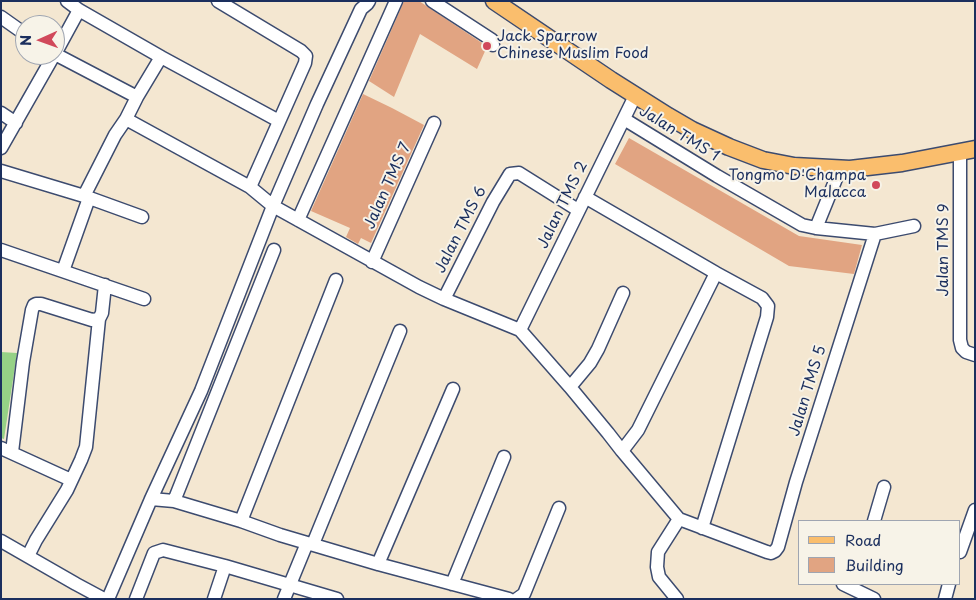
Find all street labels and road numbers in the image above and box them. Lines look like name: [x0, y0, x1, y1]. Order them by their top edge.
street label: Jalan TMS 1: [636, 102, 722, 166]
street label: Jalan TMS 7: [361, 140, 415, 232]
street label: Jalan TMS 2: [534, 158, 592, 252]
street label: Jalan TMS 6: [431, 184, 491, 276]
street label: Jalan TMS 9: [935, 204, 953, 296]
street label: Jalan TMS 5: [786, 343, 830, 439]

